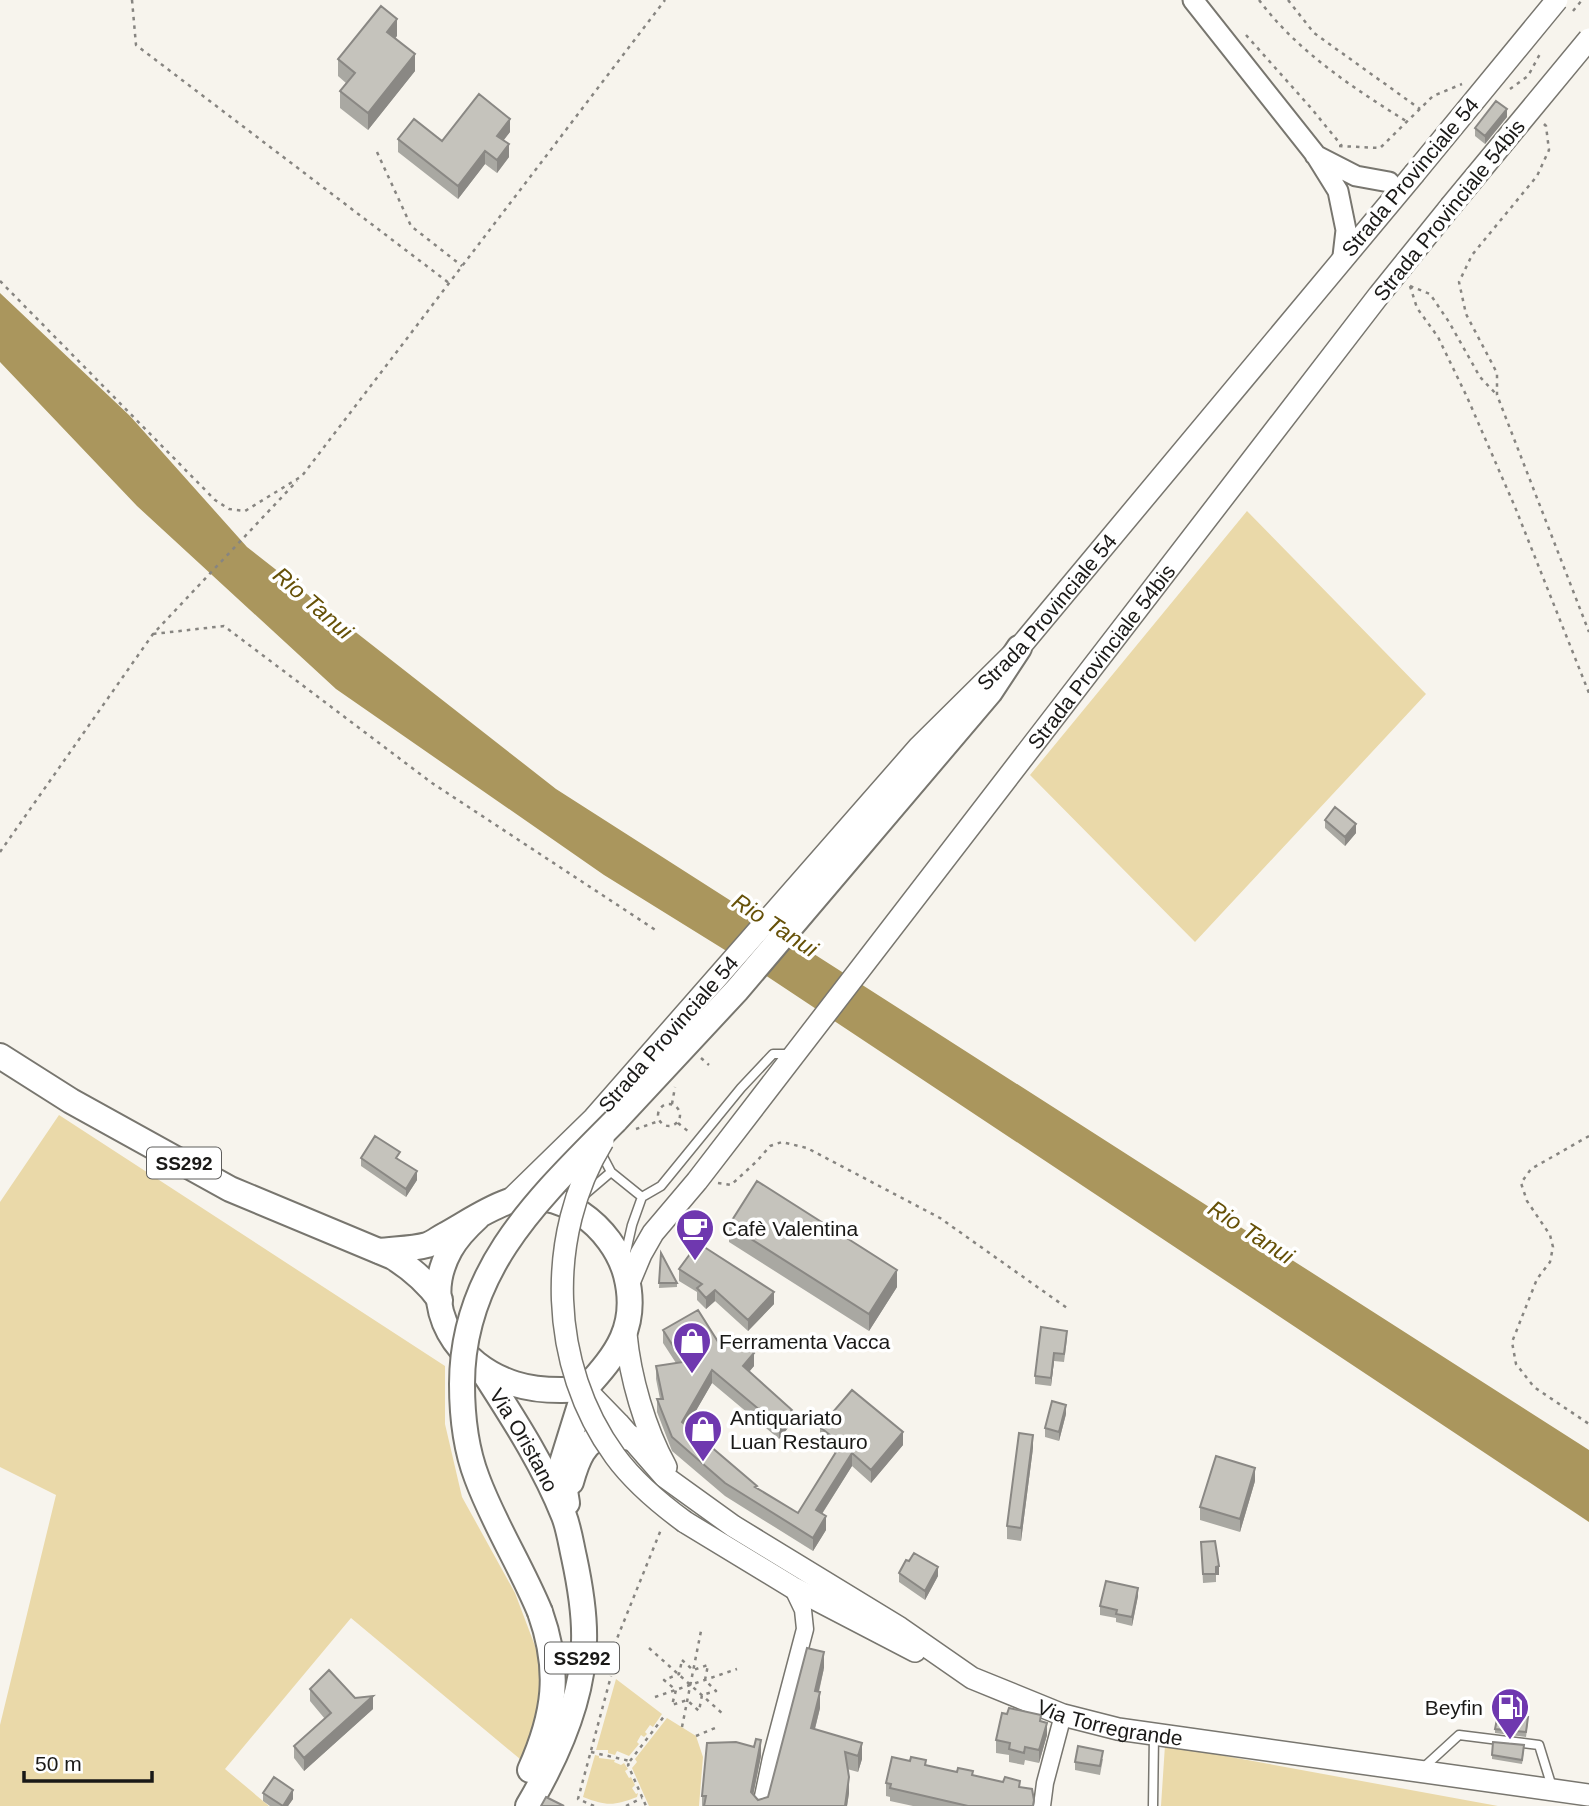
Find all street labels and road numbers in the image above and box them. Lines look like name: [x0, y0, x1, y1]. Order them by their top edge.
street label: Strada Provinciale 54: [1337, 93, 1483, 261]
street label: Strada Provinciale 54bis: [1369, 115, 1529, 305]
street label: Strada Provinciale 54: [972, 529, 1121, 695]
street label: Strada Provinciale 54bis: [1023, 560, 1179, 753]
street label: Strada Provinciale 54: [593, 951, 743, 1116]
road number: SS292: [147, 1148, 221, 1178]
street label: Via Oristano: [485, 1384, 563, 1495]
road number: SS292: [545, 1642, 619, 1674]
street label: Via Torregrande: [1034, 1694, 1184, 1749]

